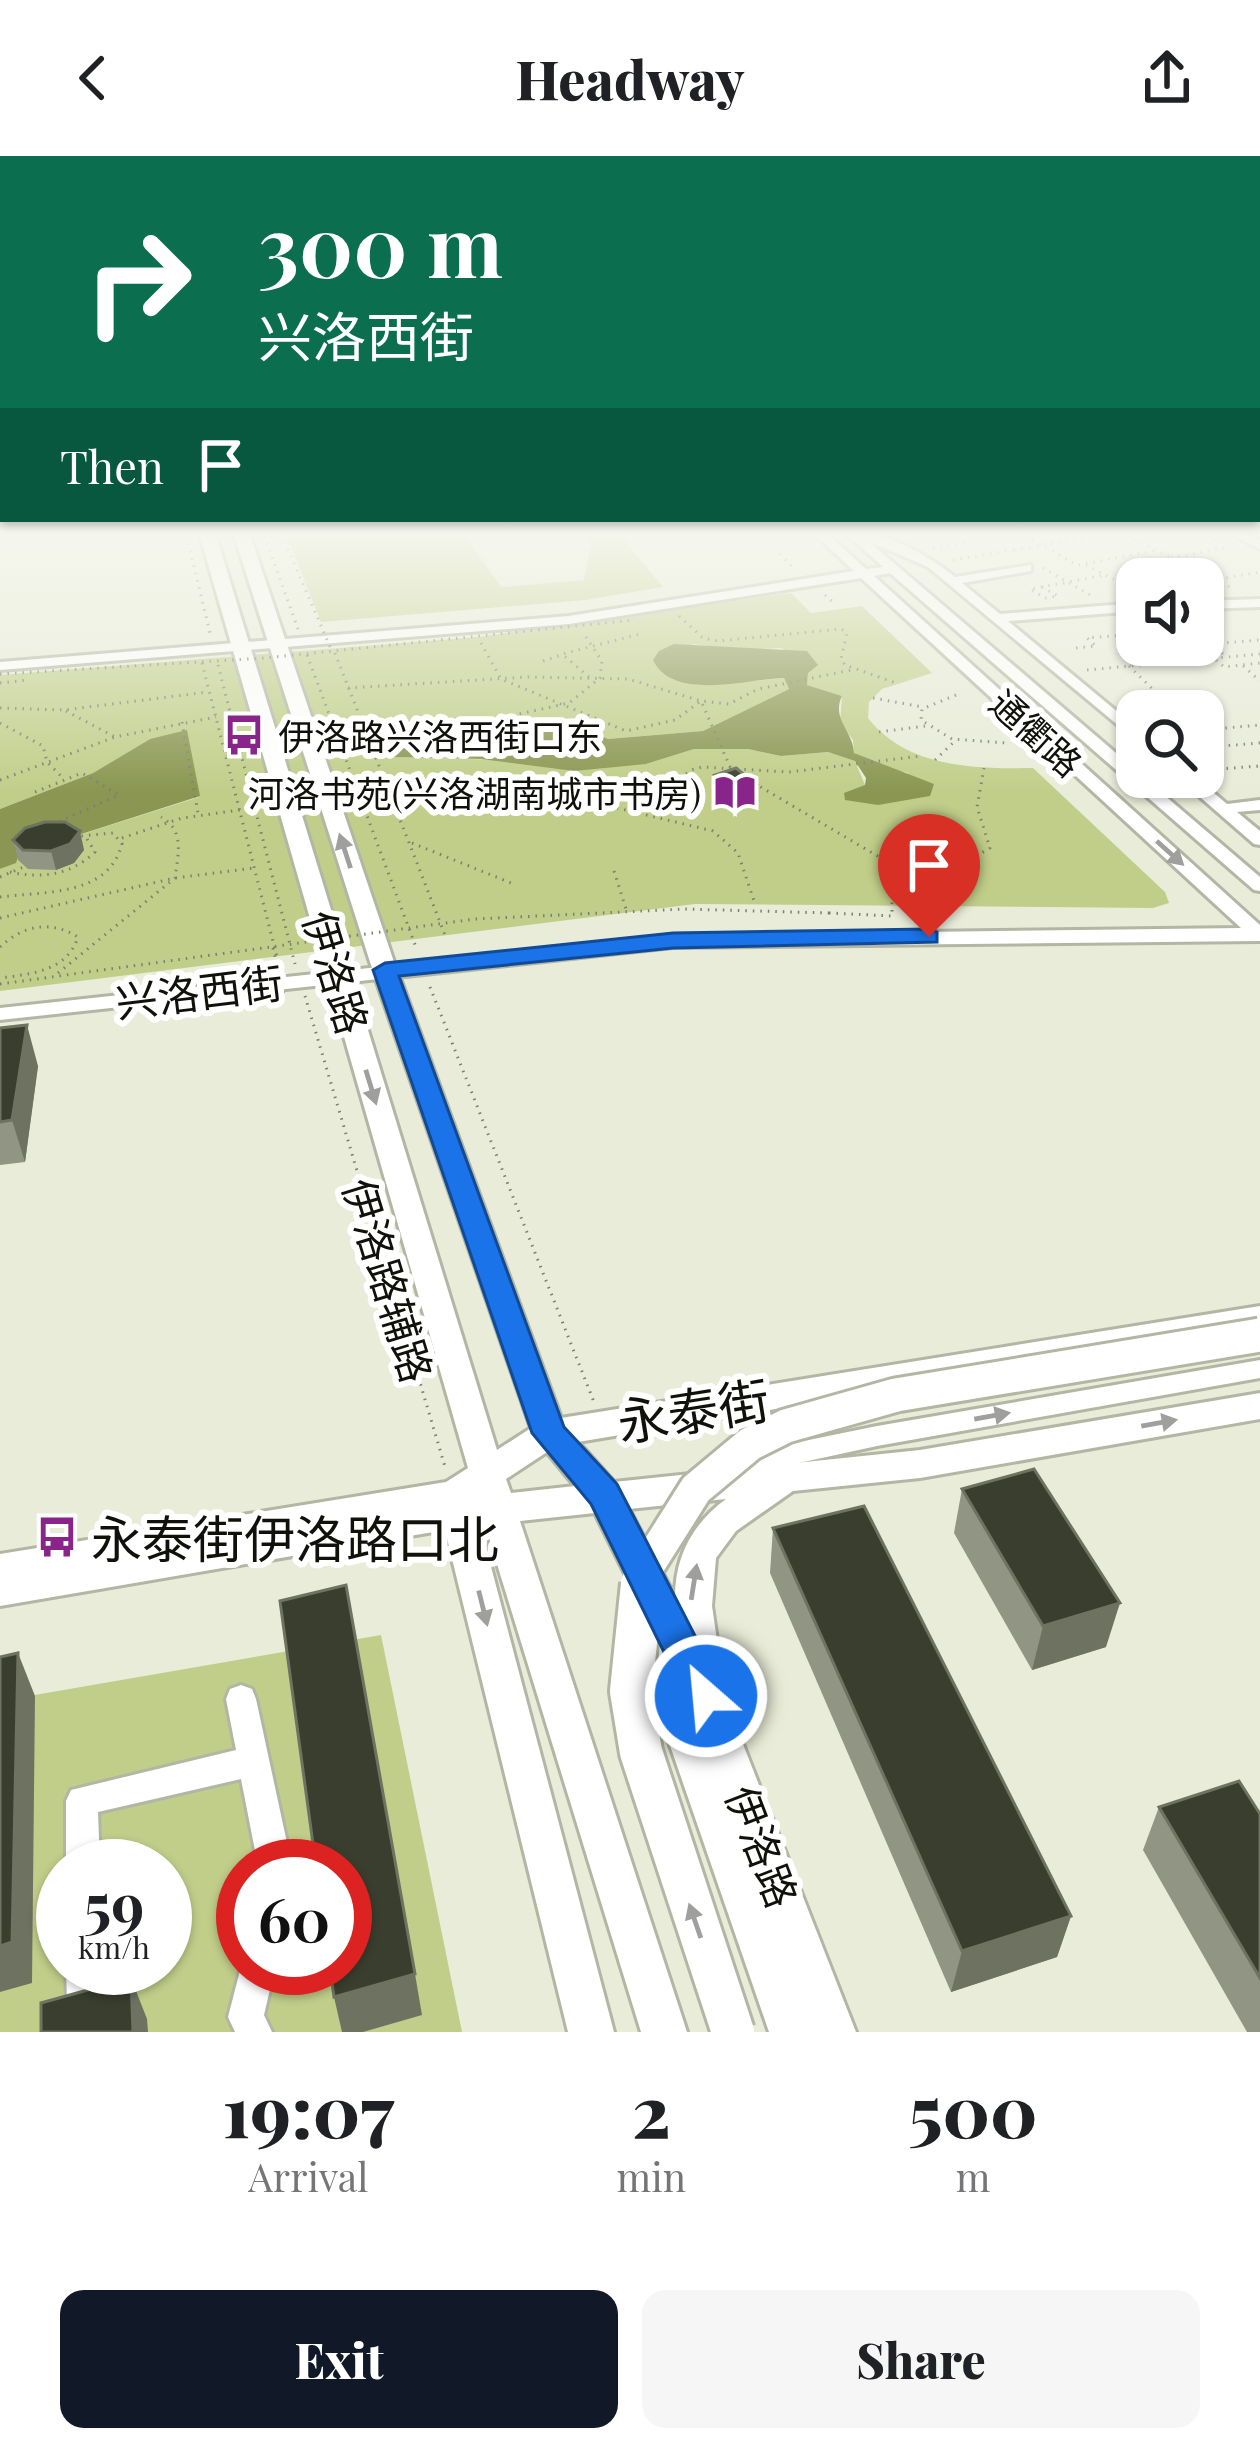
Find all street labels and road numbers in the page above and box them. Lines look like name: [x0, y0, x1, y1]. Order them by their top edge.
street label: 通衢路: [981, 678, 1093, 786]
street label: 伊洛路: [292, 904, 382, 1040]
street label: 兴洛西街: [112, 953, 286, 1029]
street label: 伊洛路辅路: [332, 1171, 446, 1389]
street label: 永泰街: [612, 1363, 774, 1455]
street label: 伊洛路: [714, 1777, 812, 1915]

